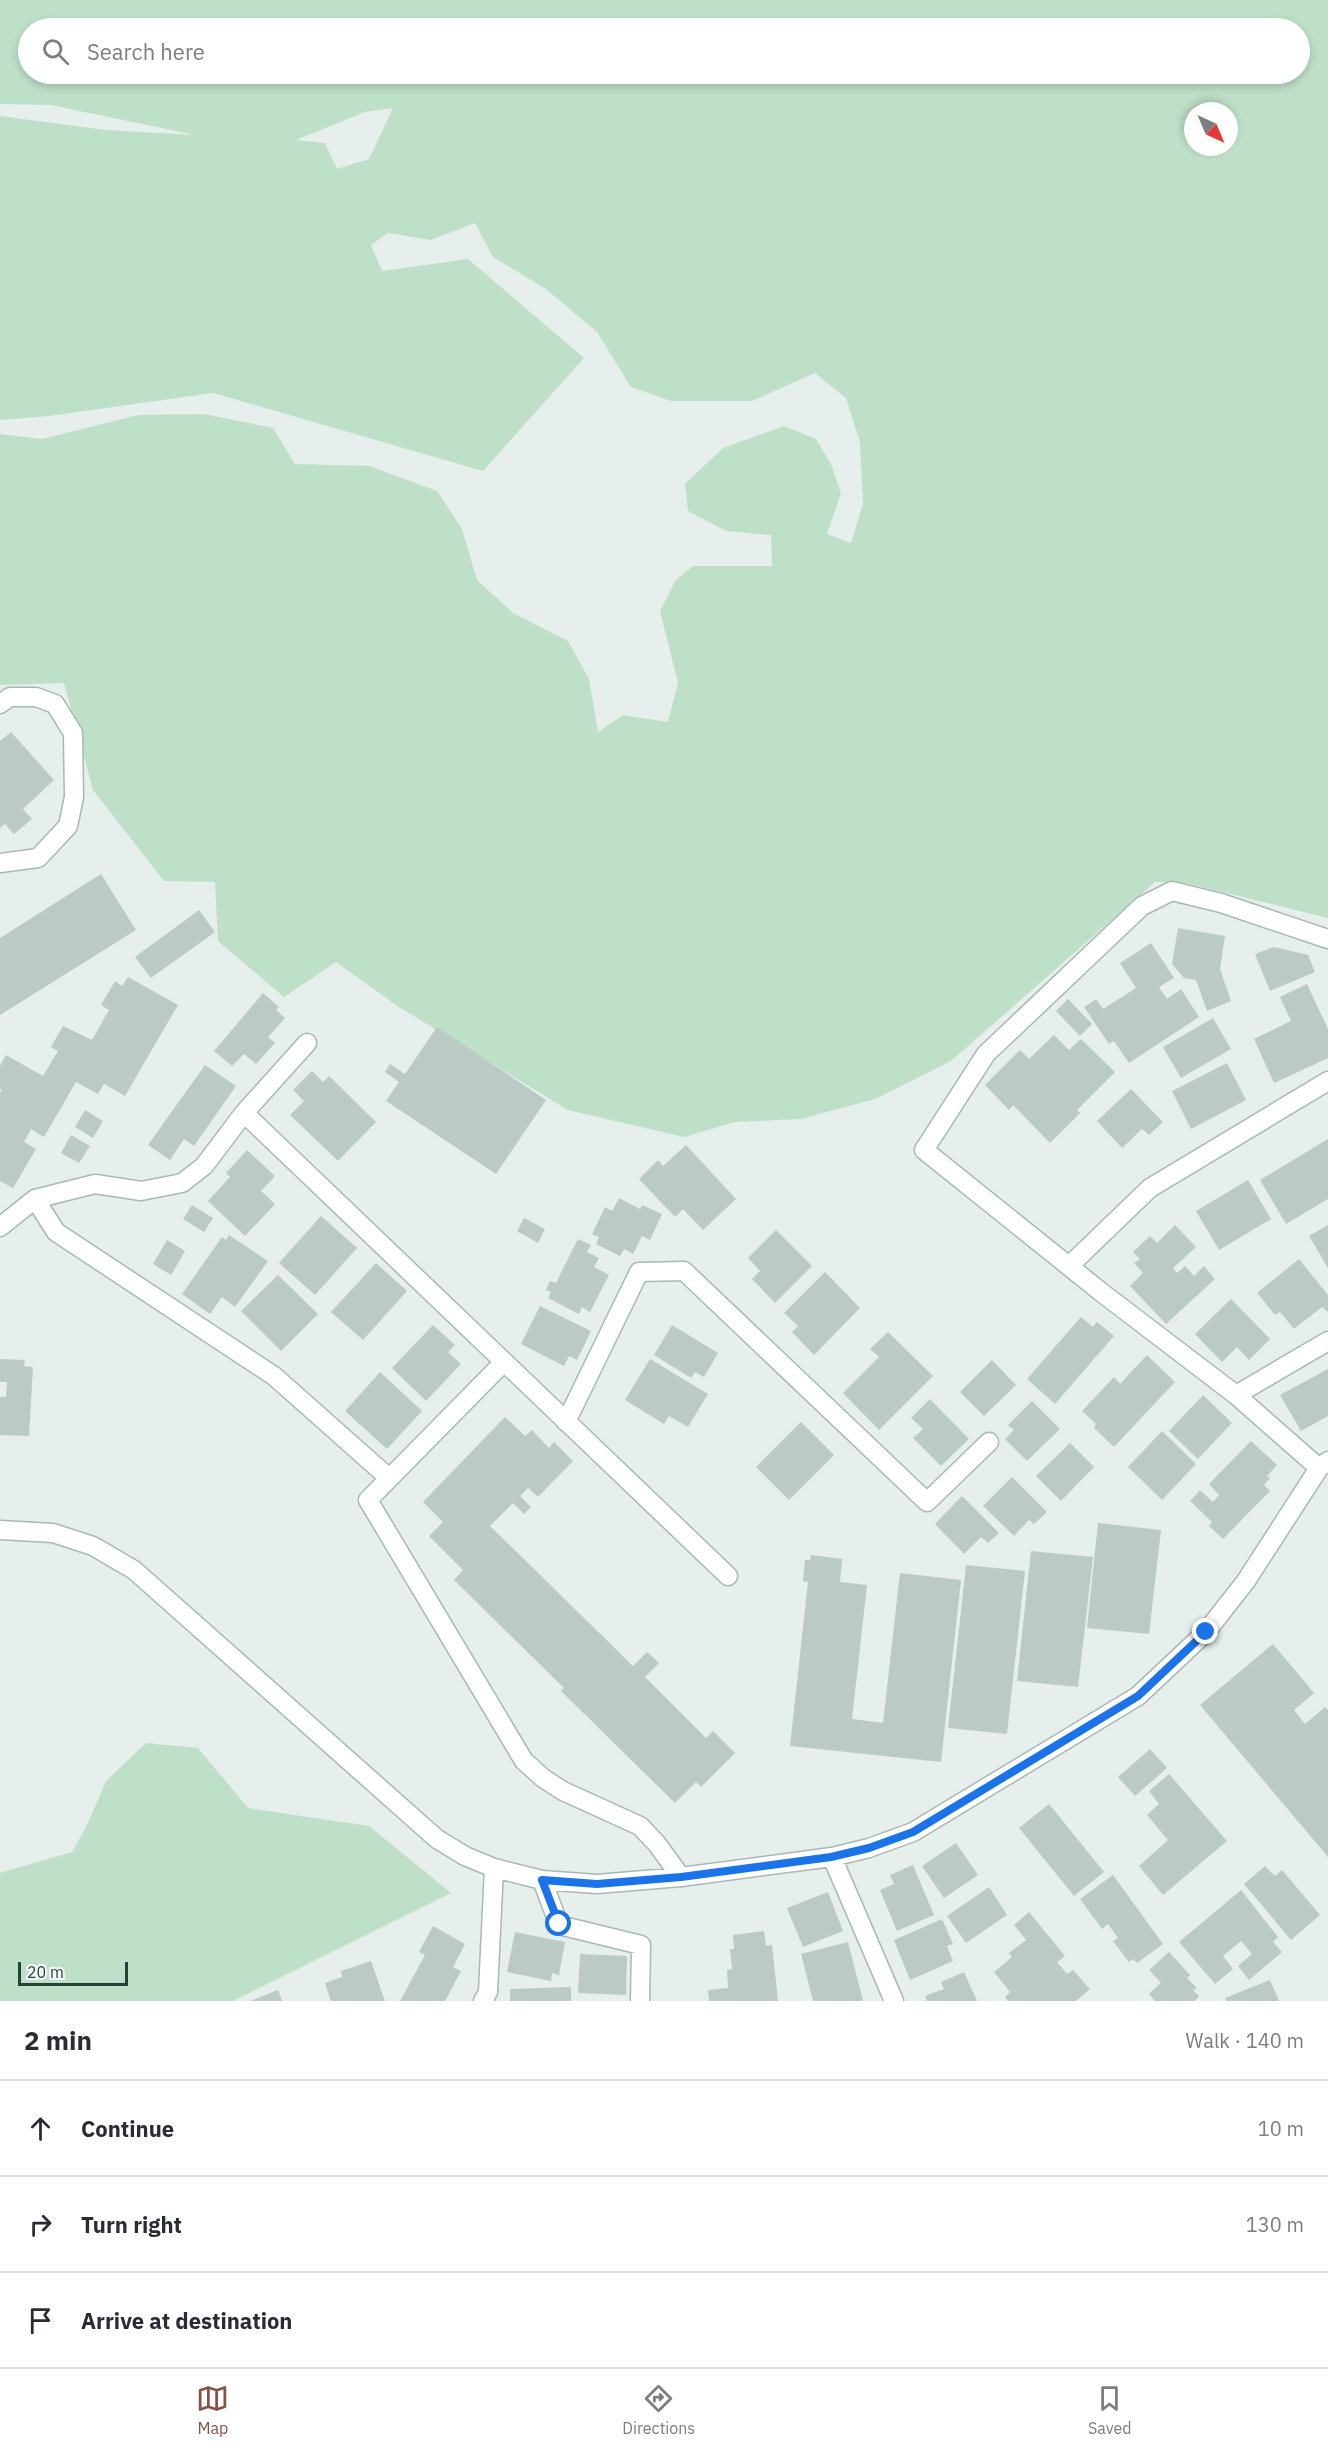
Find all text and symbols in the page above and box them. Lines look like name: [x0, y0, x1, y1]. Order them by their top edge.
search box: [18, 18, 1310, 84]
icon: search: [39, 35, 72, 68]
text: Search here: [87, 37, 205, 66]
north arrow: [1184, 102, 1238, 156]
route end: [1192, 1618, 1218, 1644]
route start: [545, 1910, 571, 1936]
scale bar: [18, 1959, 128, 1986]
text: 20 m: [27, 1962, 64, 1982]
text: 2 min: [24, 2023, 92, 2057]
text: Walk · 140 m: [1186, 2027, 1304, 2054]
icon: ahead: [24, 2112, 57, 2145]
text: Continue: [81, 2114, 174, 2143]
text: 10 m: [1258, 2115, 1304, 2142]
icon: right: [24, 2208, 57, 2241]
text: Turn right: [81, 2210, 182, 2239]
text: 130 m: [1246, 2211, 1304, 2238]
icon: arrive: [24, 2304, 57, 2337]
text: Arrive at destination: [81, 2306, 292, 2335]
tab: Map: [196, 2382, 229, 2438]
tab: Directions: [622, 2382, 695, 2438]
tab: Saved: [1088, 2382, 1132, 2438]

